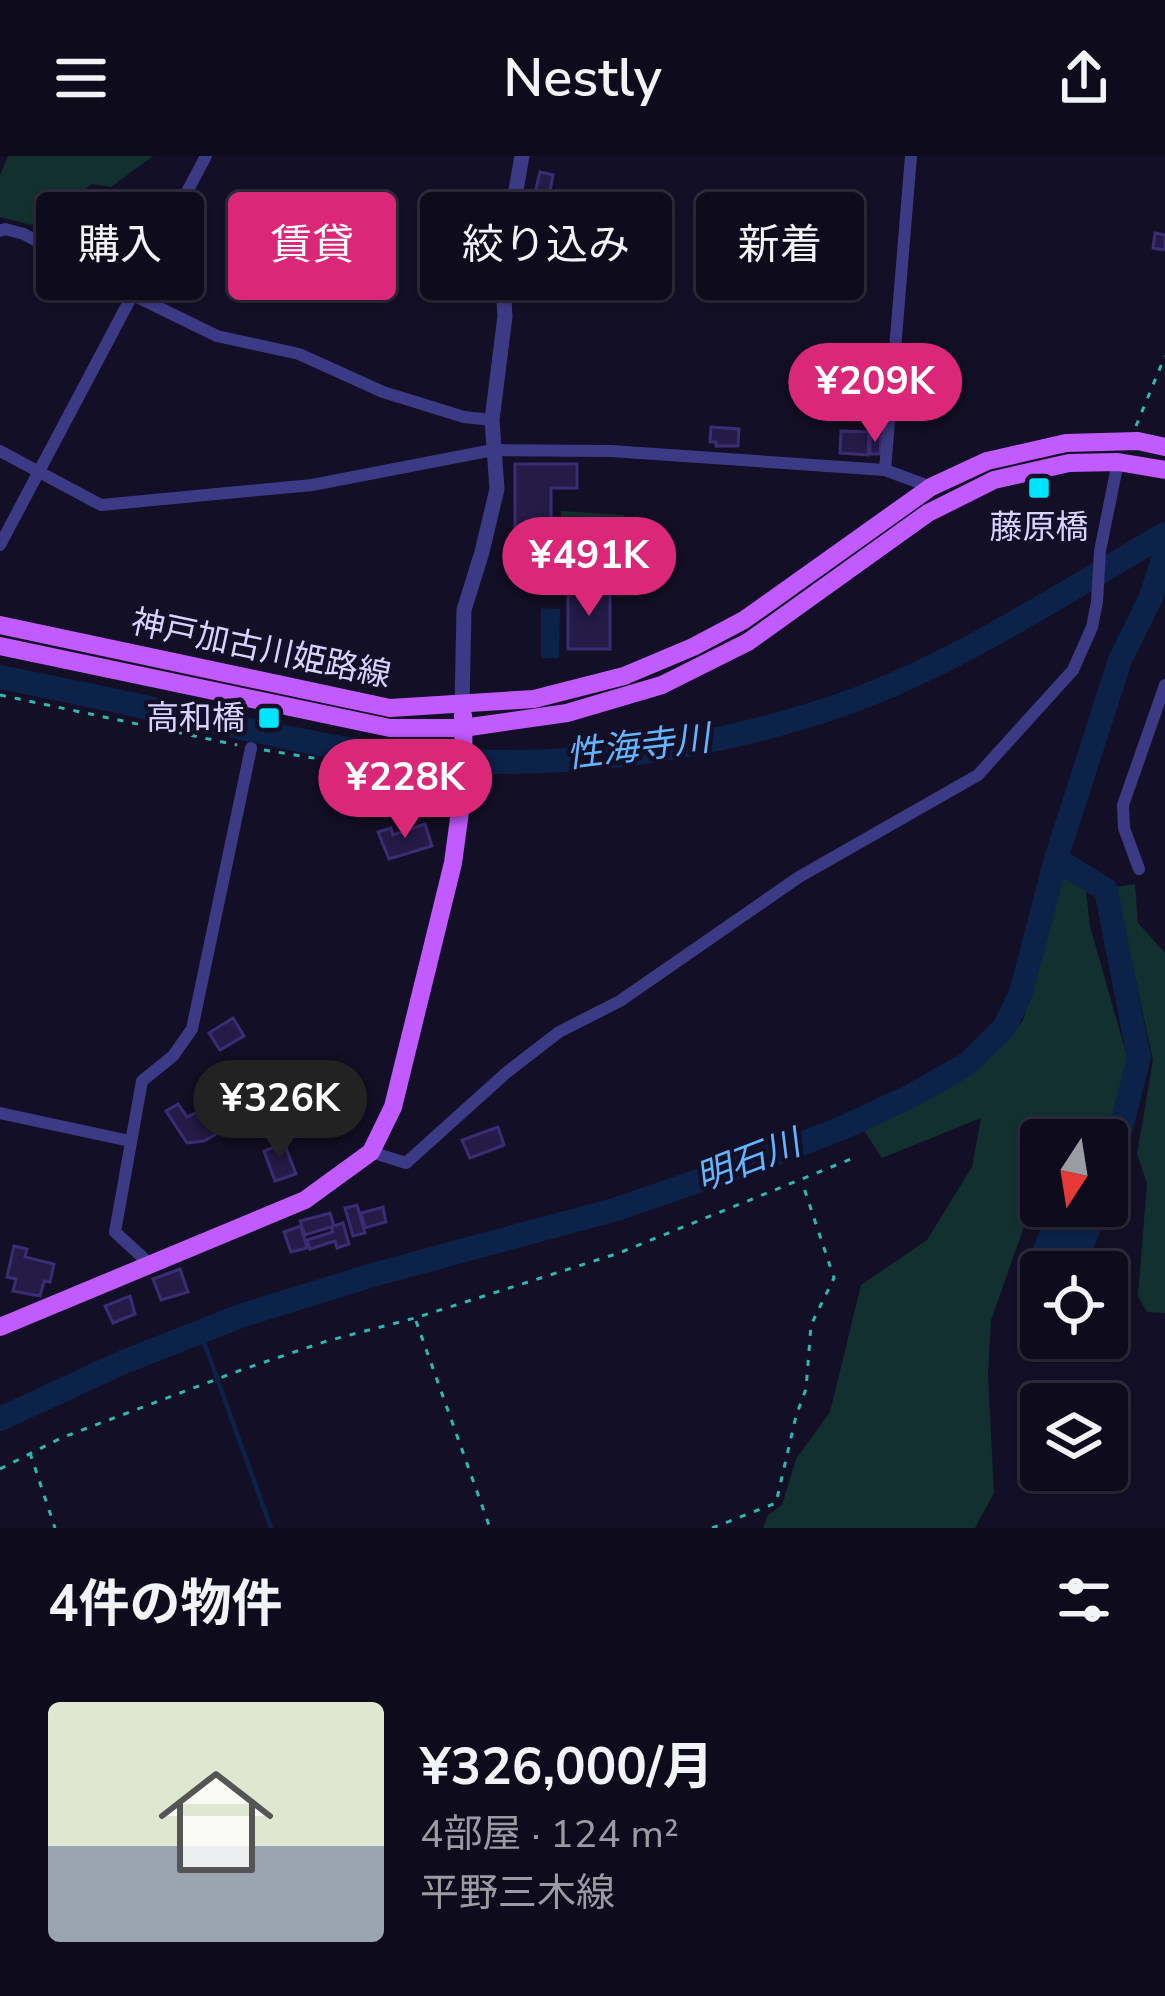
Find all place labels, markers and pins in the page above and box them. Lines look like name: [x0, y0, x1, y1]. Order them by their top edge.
pin: ¥209K: [791, 343, 959, 445]
marker: 藤原橋: [1026, 475, 1052, 501]
place label: 藤原橋: [990, 505, 1089, 550]
pin: ¥491K: [505, 517, 673, 619]
place label: 高和橋: [146, 696, 245, 741]
marker: 高和橋: [256, 705, 282, 731]
pin: ¥228K: [321, 739, 489, 841]
pin: ¥326K: [196, 1060, 364, 1162]

